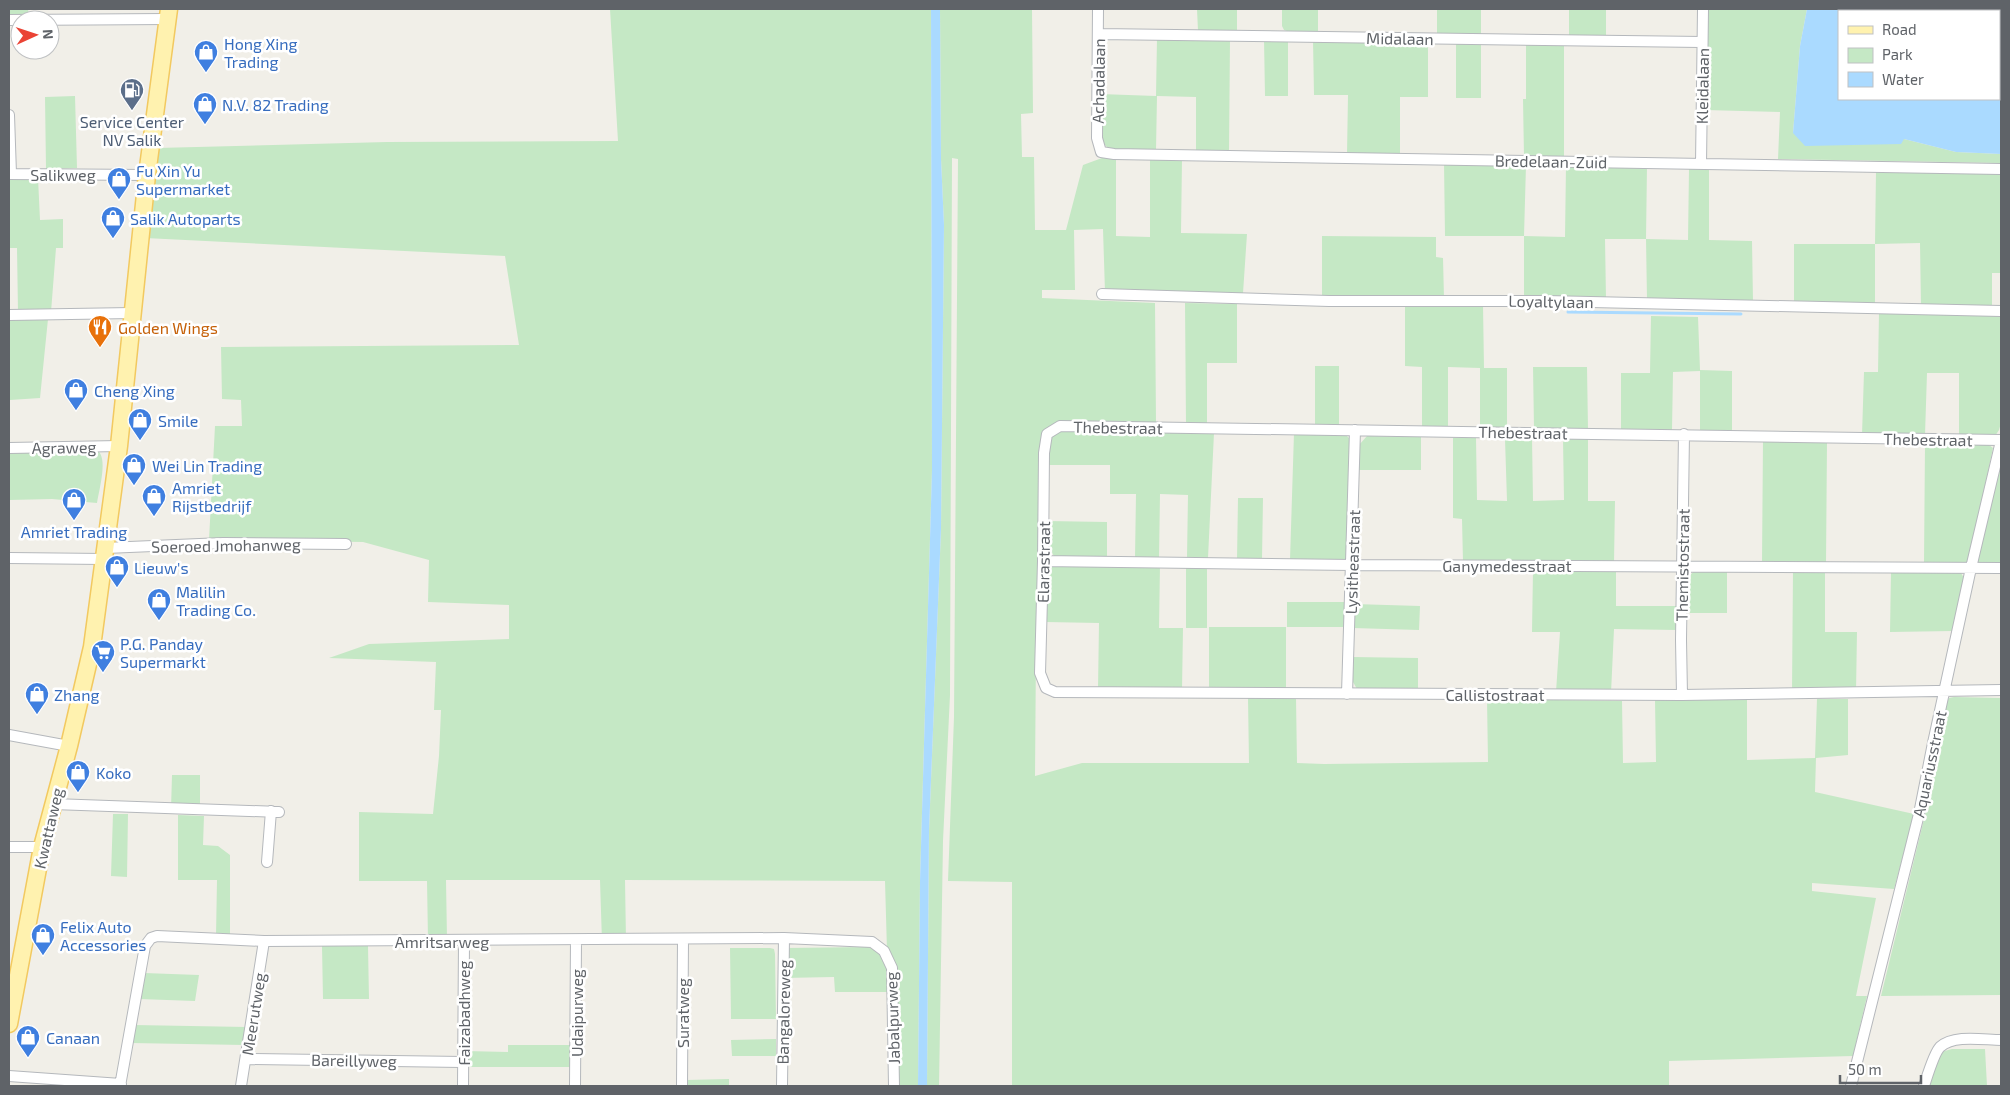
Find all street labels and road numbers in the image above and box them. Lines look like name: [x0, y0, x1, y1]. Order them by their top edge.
street label: Midalaan: [1366, 28, 1434, 48]
street label: Achadalaan: [1088, 38, 1108, 124]
street label: Kleidalaan: [1692, 48, 1712, 124]
street label: Bredelaan-Zuid: [1495, 151, 1607, 171]
street label: Salikweg: [30, 165, 96, 184]
street label: Loyaltylaan: [1508, 291, 1594, 311]
street label: Thebestraat: [1073, 417, 1163, 437]
street label: Thebestraat: [1478, 422, 1568, 442]
street label: Thebestraat: [1883, 429, 1973, 449]
street label: Agraweg: [31, 437, 97, 457]
street label: Themistostraat: [1672, 508, 1692, 622]
street label: Lysitheastraat: [1341, 509, 1363, 615]
street label: Elarastraat: [1033, 521, 1053, 603]
street label: Soeroed Jmohanweg: [151, 534, 301, 556]
street label: Ganymedesstraat: [1442, 556, 1572, 575]
street label: Callistostraat: [1446, 685, 1545, 704]
street label: Aquariusstraat: [1908, 709, 1950, 819]
street label: Kwattaweg: [29, 786, 67, 870]
street label: Amritsarweg: [395, 932, 489, 951]
street label: Bangaloreweg: [773, 959, 793, 1065]
street label: Faizabadhweg: [454, 960, 473, 1065]
street label: Udaipurweg: [567, 969, 586, 1057]
street label: Meerutweg: [237, 971, 269, 1057]
street label: Jabalpurweg: [881, 971, 903, 1064]
street label: Suratweg: [673, 978, 692, 1048]
street label: Bareillyweg: [311, 1050, 397, 1070]

